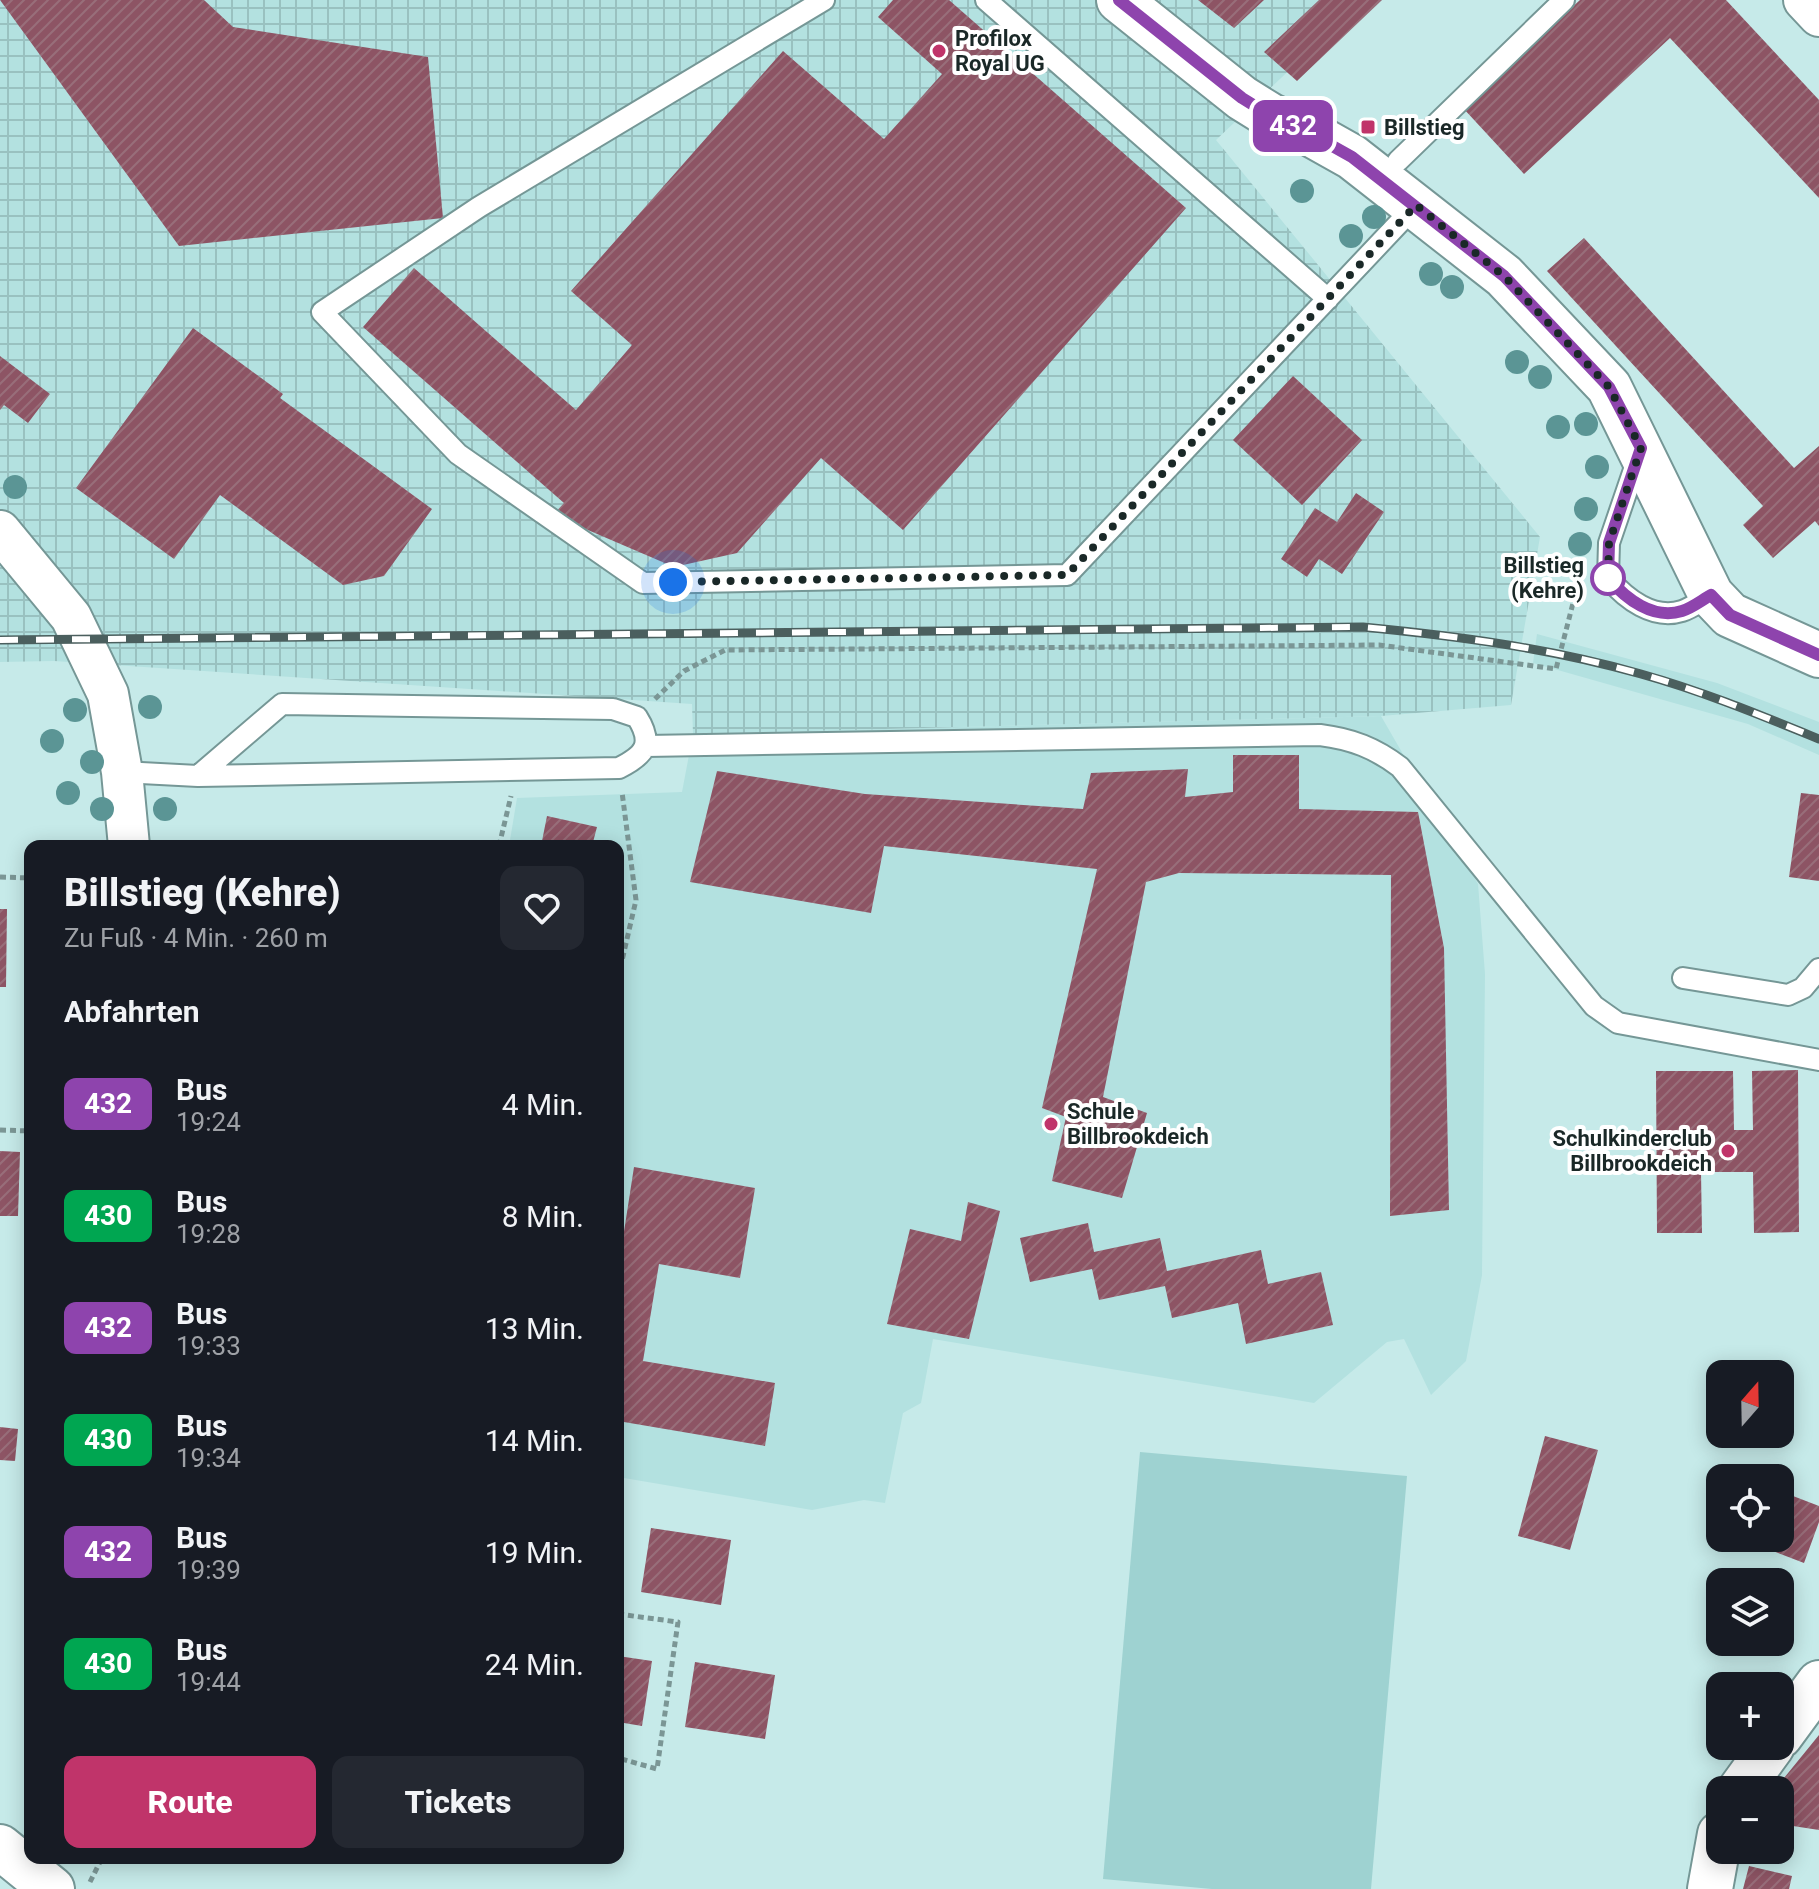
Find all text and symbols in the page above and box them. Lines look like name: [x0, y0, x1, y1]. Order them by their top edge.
place label: Profilox Royal UG: [955, 26, 1045, 76]
marker: Profilox Royal UG: [930, 42, 948, 60]
line badge: 432: [1247, 100, 1339, 152]
text: 432: [1269, 109, 1317, 142]
place label: Billstieg: [1384, 115, 1465, 140]
marker: Billstieg: [1359, 118, 1377, 136]
place label: Billstieg (Kehre): [1503, 553, 1584, 603]
marker: Billstieg (Kehre): [1591, 561, 1625, 595]
your location: [653, 562, 693, 602]
button: heart: [500, 866, 584, 950]
text: Billstieg (Kehre): [64, 871, 341, 915]
text: Zu Fuß · 4 Min. · 260 m: [64, 923, 328, 953]
text: Abfahrten: [64, 994, 200, 1029]
text: Bus: [176, 1072, 227, 1107]
text: 432: [84, 1087, 132, 1120]
text: 4 Min.: [502, 1087, 584, 1122]
place label: Schule Billbrookdeich: [1067, 1099, 1209, 1149]
text: 19:24: [176, 1107, 241, 1137]
marker: Schule Billbrookdeich: [1042, 1115, 1060, 1133]
place label: Schulkinderclub Billbrookdeich: [1553, 1126, 1712, 1176]
marker: Schulkinderclub Billbrookdeich: [1719, 1142, 1737, 1160]
text: Bus: [176, 1184, 227, 1219]
text: 430: [84, 1199, 132, 1232]
text: 8 Min.: [502, 1199, 584, 1234]
text: 19:28: [176, 1219, 241, 1249]
text: Bus: [176, 1296, 227, 1331]
text: 432: [84, 1311, 132, 1344]
text: 13 Min.: [485, 1311, 584, 1346]
text: 19:33: [176, 1331, 241, 1361]
north arrow: [1706, 1360, 1794, 1448]
map controls: [1706, 1360, 1794, 1864]
text: Bus: [176, 1408, 227, 1443]
text: 430: [84, 1423, 132, 1456]
text: 14 Min.: [485, 1423, 584, 1458]
text: 19:34: [176, 1443, 241, 1473]
button: locate: [1706, 1464, 1794, 1552]
text: Bus: [176, 1520, 227, 1555]
text: 432: [84, 1535, 132, 1568]
text: 19 Min.: [485, 1535, 584, 1570]
text: 19:39: [176, 1555, 241, 1585]
button: layers: [1706, 1568, 1794, 1656]
text: Bus: [176, 1632, 227, 1667]
text: 430: [84, 1647, 132, 1680]
text: 24 Min.: [485, 1647, 584, 1682]
text: 19:44: [176, 1667, 241, 1697]
button: +: [1706, 1672, 1794, 1760]
button: Route: [64, 1756, 316, 1848]
button: Tickets: [332, 1756, 584, 1848]
button: −: [1706, 1776, 1794, 1864]

